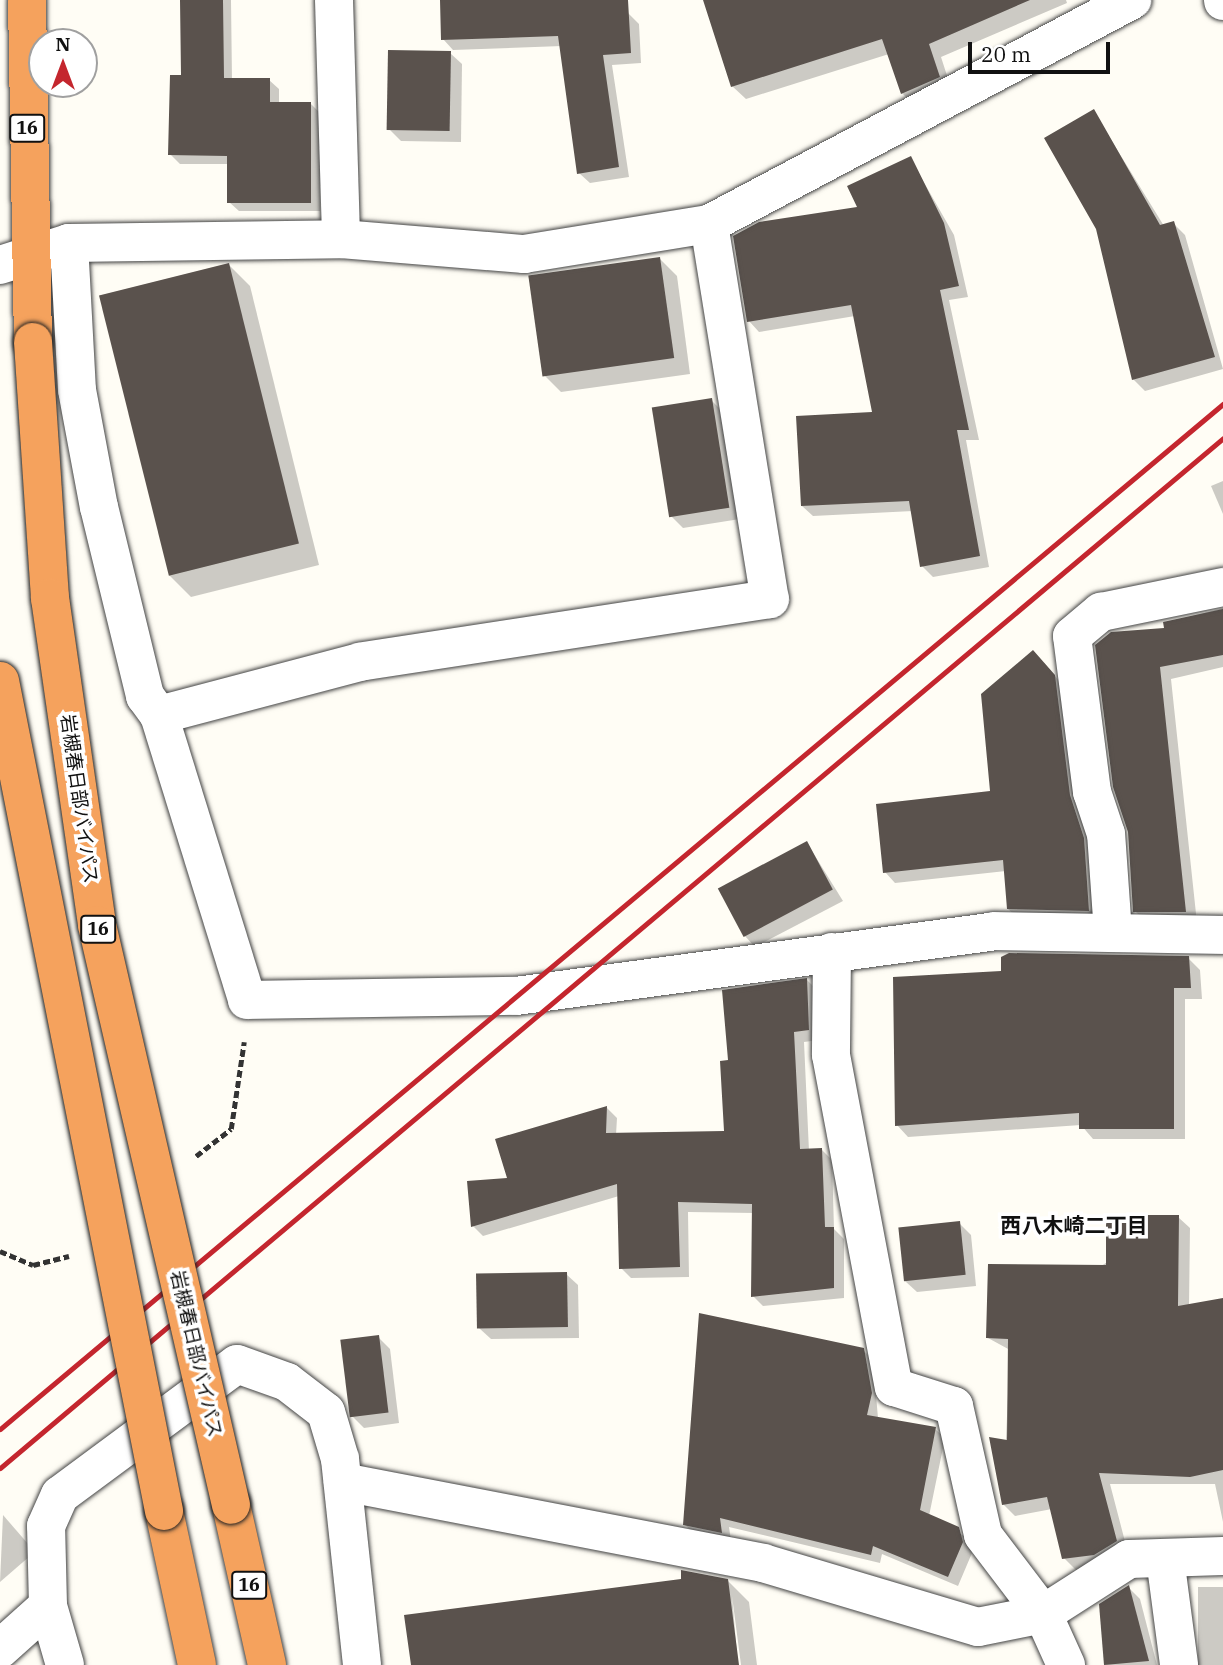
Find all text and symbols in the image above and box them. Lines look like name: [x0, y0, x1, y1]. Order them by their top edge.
north arrow: [28, 28, 98, 98]
scale bar: [971, 28, 1113, 72]
text: N: [55, 32, 71, 56]
text: 20 m: [981, 40, 1031, 68]
road number: 16: [8, 113, 46, 142]
street label: 岩槻春日部バイパス: [56, 713, 102, 885]
road number: 16: [79, 914, 117, 944]
district label: 西八木崎二丁目: [1001, 1212, 1147, 1238]
street label: 岩槻春日部バイパス: [166, 1268, 226, 1440]
road number: 16: [230, 1570, 268, 1600]

